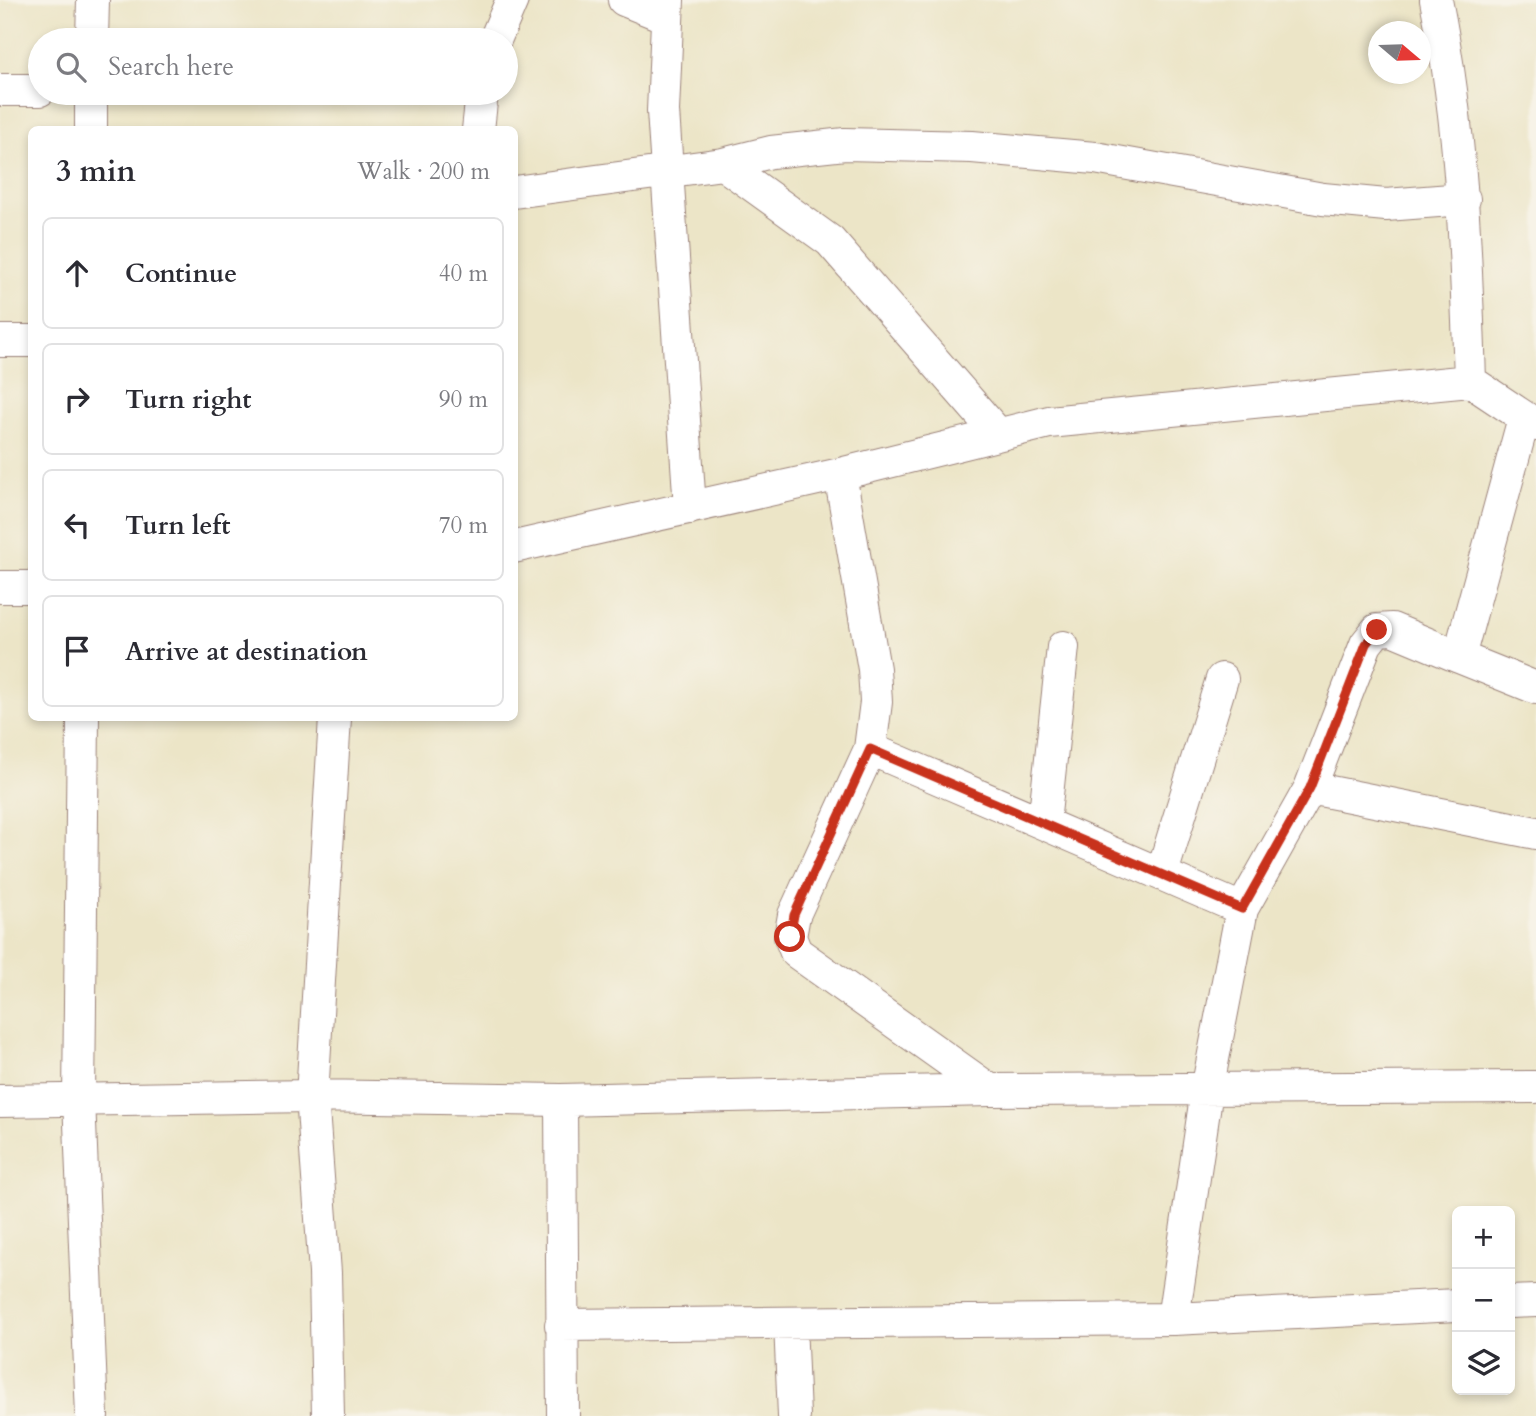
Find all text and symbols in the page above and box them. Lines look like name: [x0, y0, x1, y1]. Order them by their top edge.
north arrow: [1368, 21, 1431, 84]
search box: [28, 28, 518, 105]
icon: search: [52, 48, 90, 86]
text: Search here: [108, 49, 234, 84]
text: 3 min: [56, 151, 136, 192]
text: Walk · 200 m: [357, 156, 490, 187]
icon: ahead: [58, 254, 96, 292]
text: Continue: [125, 256, 237, 291]
text: 40 m: [439, 258, 488, 289]
icon: right: [58, 380, 96, 418]
text: Turn right: [125, 382, 252, 417]
text: 90 m: [439, 384, 488, 415]
icon: left: [58, 506, 96, 544]
text: Turn left: [125, 508, 230, 543]
text: 70 m: [439, 510, 488, 541]
route end: [1361, 614, 1392, 645]
icon: arrive: [58, 632, 96, 670]
text: Arrive at destination: [125, 634, 368, 669]
route start: [774, 921, 805, 952]
map controls: [1452, 1206, 1515, 1395]
button: +: [1452, 1206, 1515, 1269]
button: −: [1452, 1269, 1515, 1332]
button: layers: [1452, 1332, 1515, 1395]

